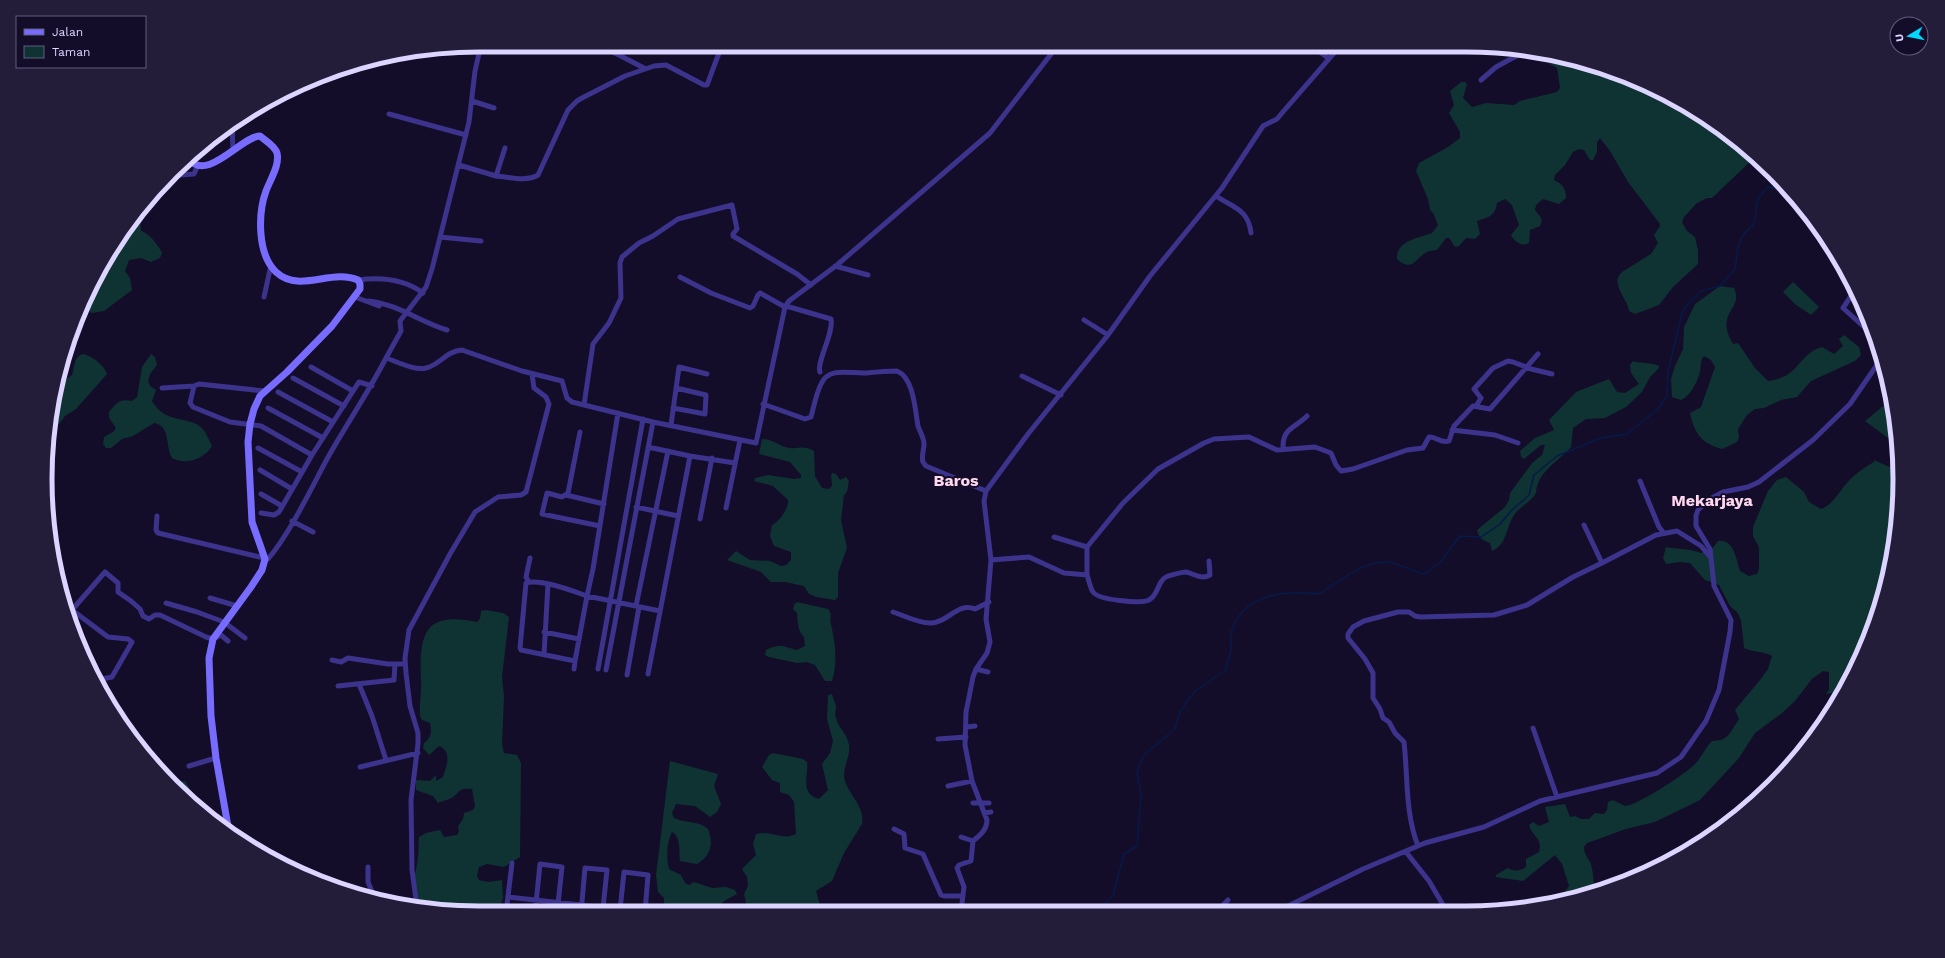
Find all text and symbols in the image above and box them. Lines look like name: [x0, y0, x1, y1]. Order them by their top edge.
legend: [16, 16, 146, 68]
north arrow: [1889, 16, 1929, 56]
text: Jalan: [52, 25, 83, 39]
text: U: [1893, 32, 1907, 43]
text: Taman: [52, 45, 90, 59]
district label: Baros: [933, 471, 979, 490]
district label: Mekarjaya: [1671, 491, 1753, 510]

